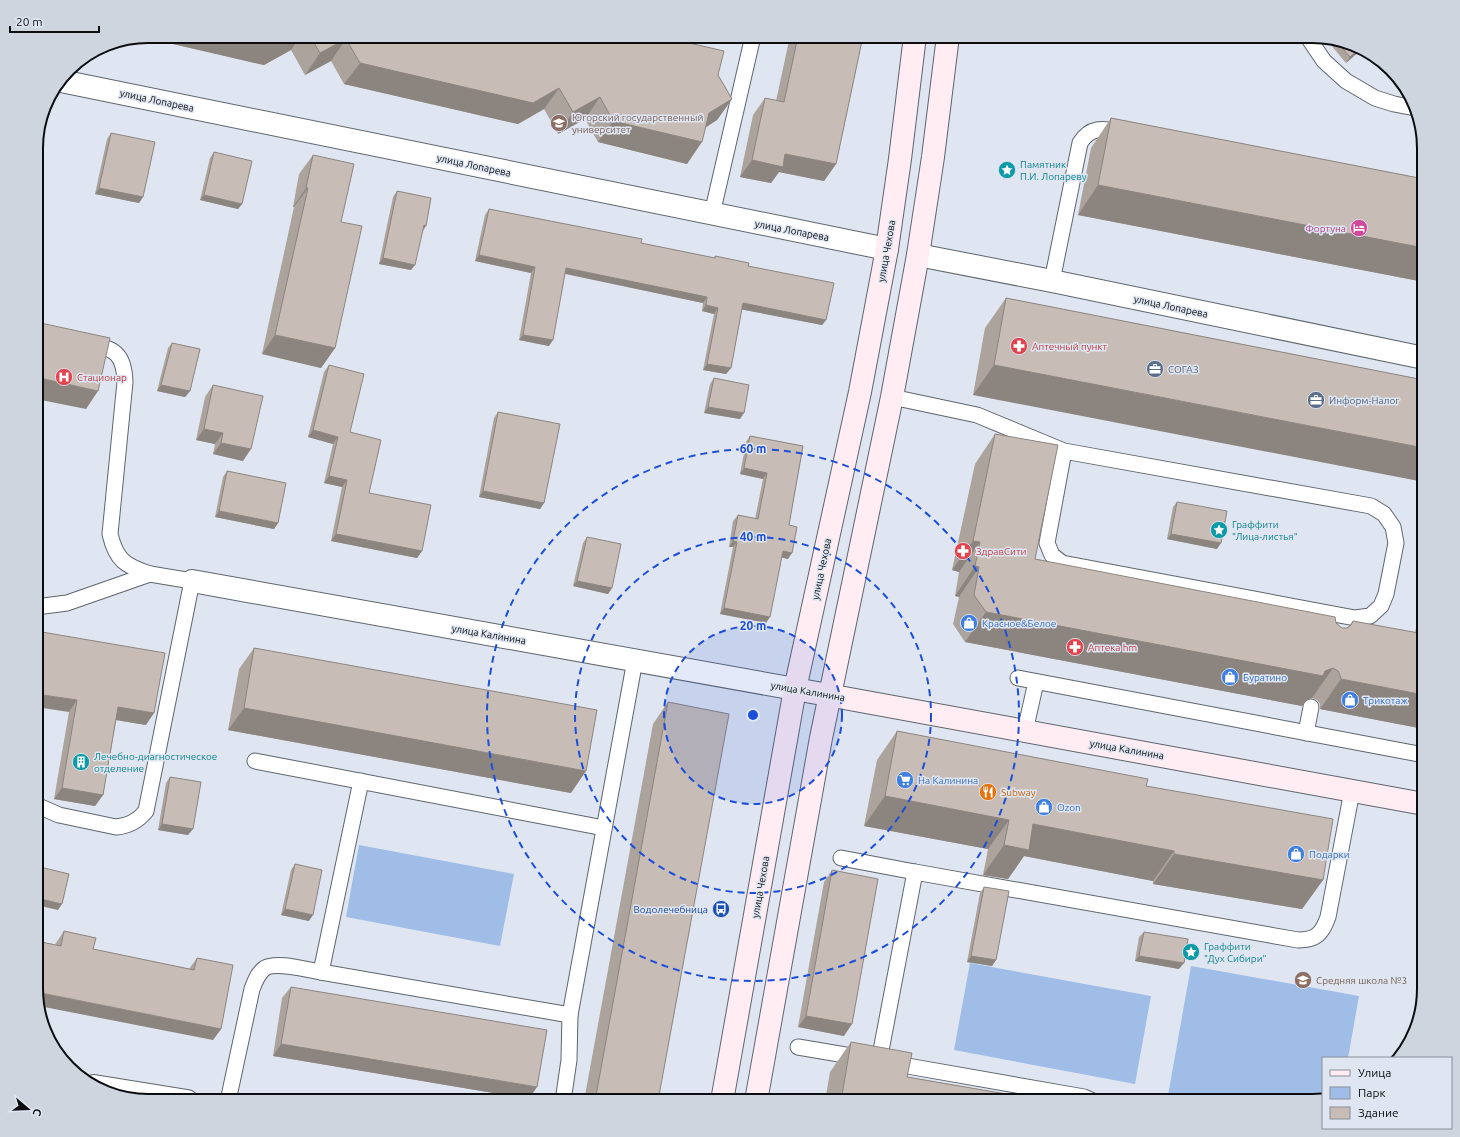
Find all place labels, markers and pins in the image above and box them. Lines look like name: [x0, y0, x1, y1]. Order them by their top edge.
place label: Югорский государственный университет: [572, 112, 703, 135]
school or university icon: Югорский государственный университет: [549, 113, 569, 133]
place label: Памятник П.И. Лопареву: [1020, 159, 1087, 182]
place icon: Памятник П.И. Лопареву: [997, 160, 1017, 180]
hotel icon: Фортуна: [1349, 218, 1369, 238]
place label: Фортуна: [1305, 223, 1346, 234]
pharmacy icon: Аптечный пункт: [1009, 336, 1029, 356]
place label: Аптечный пункт: [1032, 341, 1107, 352]
office icon: СОГАЗ: [1145, 359, 1165, 379]
place label: СОГАЗ: [1168, 364, 1199, 375]
hospital icon: Стационар: [54, 367, 74, 387]
place label: Стационар: [77, 372, 127, 383]
office icon: Информ-Налог: [1306, 390, 1326, 410]
place label: Информ-Налог: [1329, 395, 1399, 406]
place label: Граффити "Лица-листья": [1232, 519, 1298, 542]
place icon: Граффити "Лица-листья": [1209, 520, 1229, 540]
pharmacy icon: ЗдравСити: [953, 541, 973, 561]
place label: ЗдравСити: [976, 546, 1026, 557]
shop icon: Красное&Белое: [959, 613, 979, 633]
place label: Красное&Белое: [982, 618, 1056, 629]
pharmacy icon: Аптека hm: [1065, 637, 1085, 657]
place label: Аптека hm: [1088, 642, 1137, 653]
shop icon: Буратино: [1220, 667, 1240, 687]
place label: Буратино: [1243, 672, 1287, 683]
shop icon: Трикотаж: [1340, 690, 1360, 710]
place label: Трикотаж: [1363, 695, 1408, 706]
centre of rings: [746, 708, 760, 722]
place label: Лечебно-диагностическое отделение: [94, 751, 217, 774]
building icon: Лечебно-диагностическое отделение: [71, 752, 91, 772]
supermarket icon: На Калинина: [895, 770, 915, 790]
place label: На Калинина: [918, 775, 978, 786]
restaurant icon: Subway: [978, 782, 998, 802]
place label: Subway: [1001, 787, 1036, 798]
shop icon: Ozon: [1034, 797, 1054, 817]
place label: Ozon: [1057, 802, 1081, 813]
shop icon: Подарки: [1286, 844, 1306, 864]
place label: Подарки: [1309, 849, 1350, 860]
bus stop icon: Водолечебница: [711, 899, 731, 919]
place label: Водолечебница: [633, 904, 708, 915]
place label: Граффити "Дух Сибири": [1204, 941, 1267, 964]
place icon: Граффити "Дух Сибири": [1181, 942, 1201, 962]
school or university icon: Средняя школа №3: [1293, 970, 1313, 990]
place label: Средняя школа №3: [1316, 975, 1407, 986]

